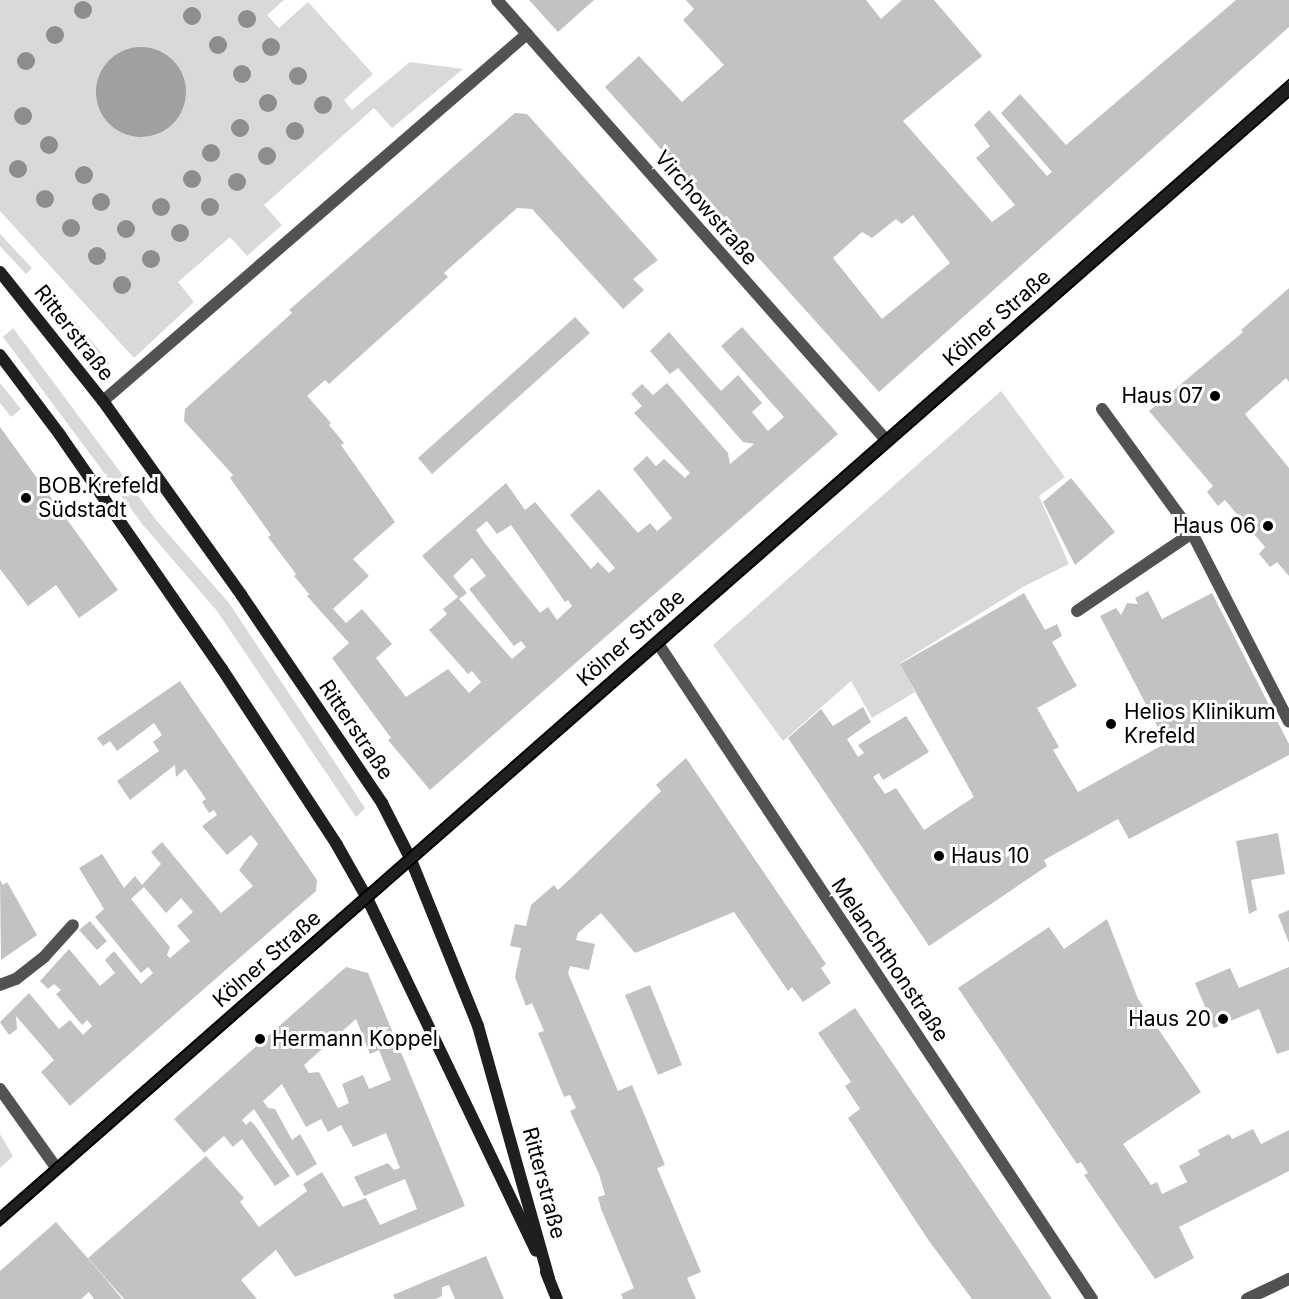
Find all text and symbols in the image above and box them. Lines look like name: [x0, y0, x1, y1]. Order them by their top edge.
street label: Virchowstraße: [649, 145, 763, 271]
street label: Kölner Straße: [938, 264, 1056, 372]
street label: Ritterstraße: [29, 280, 119, 386]
place label: Haus 07: [1121, 383, 1203, 409]
marker: Haus 07: [1208, 389, 1222, 403]
place label: BOB.Krefeld Südstadt: [38, 473, 159, 523]
marker: BOB.Krefeld Südstadt: [19, 491, 33, 505]
place label: Haus 06: [1173, 513, 1256, 539]
marker: Haus 06: [1261, 519, 1275, 533]
street label: Kölner Straße: [572, 584, 690, 692]
street label: Ritterstraße: [314, 675, 398, 785]
place label: Helios Klinikum Krefeld: [1124, 699, 1276, 749]
marker: Helios Klinikum Krefeld: [1102, 715, 1120, 733]
place label: Haus 10: [951, 843, 1030, 869]
marker: Haus 10: [932, 849, 946, 863]
street label: Melanchthonstraße: [826, 873, 954, 1047]
street label: Kölner Straße: [208, 905, 326, 1013]
place label: Haus 20: [1128, 1006, 1211, 1032]
marker: Haus 20: [1216, 1012, 1230, 1026]
place label: Hermann Koppel: [272, 1026, 438, 1052]
marker: Hermann Koppel: [253, 1032, 267, 1046]
street label: Ritterstraße: [517, 1124, 571, 1242]

